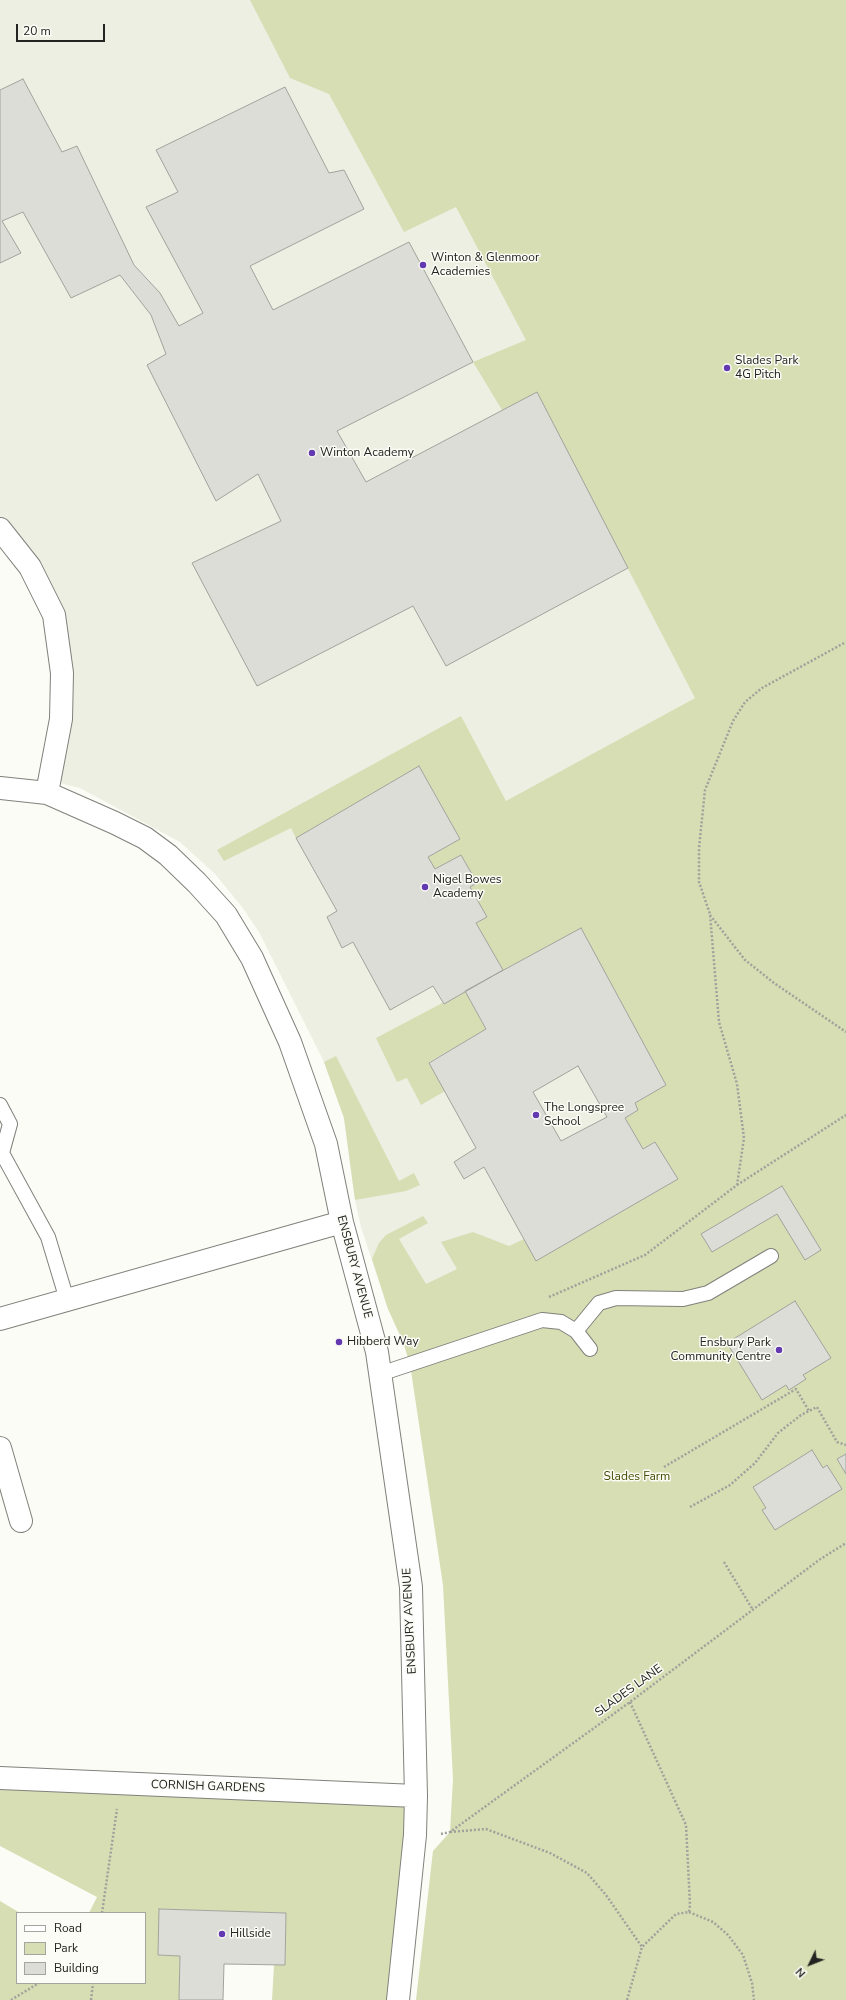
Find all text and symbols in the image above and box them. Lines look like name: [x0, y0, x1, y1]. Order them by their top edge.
scale bar: [18, 16, 107, 42]
text: 20 m: [23, 23, 51, 39]
place label: Winton & Glenmoor Academies: [431, 251, 539, 279]
marker: Winton & Glenmoor Academies: [418, 260, 428, 270]
place label: Slades Park 4G Pitch: [735, 354, 798, 382]
marker: Slades Park 4G Pitch: [722, 363, 732, 373]
place label: Winton Academy: [320, 446, 414, 460]
marker: Winton Academy: [307, 448, 317, 458]
place label: Nigel Bowes Academy: [433, 873, 502, 901]
marker: Nigel Bowes Academy: [420, 882, 430, 892]
place label: The Longspree School: [544, 1101, 624, 1129]
marker: The Longspree School: [531, 1110, 541, 1120]
street label: ENSBURY AVENUE: [333, 1214, 375, 1320]
place label: Hibberd Way: [347, 1335, 419, 1349]
place label: Ensbury Park Community Centre: [671, 1336, 771, 1364]
marker: Hibberd Way: [334, 1337, 344, 1347]
marker: Ensbury Park Community Centre: [774, 1345, 784, 1355]
park label: Slades Farm: [604, 1470, 670, 1484]
street label: ENSBURY AVENUE: [400, 1568, 420, 1674]
street label: SLADES LANE: [593, 1662, 665, 1720]
street label: CORNISH GARDENS: [151, 1778, 265, 1796]
legend: [16, 1912, 146, 1984]
text: Road: [54, 1920, 82, 1936]
place label: Hillside: [230, 1927, 271, 1941]
marker: Hillside: [217, 1929, 227, 1939]
text: Park: [54, 1940, 78, 1956]
north arrow: [790, 1944, 830, 1984]
text: Building: [54, 1960, 99, 1976]
text: N: [793, 1964, 809, 1981]

